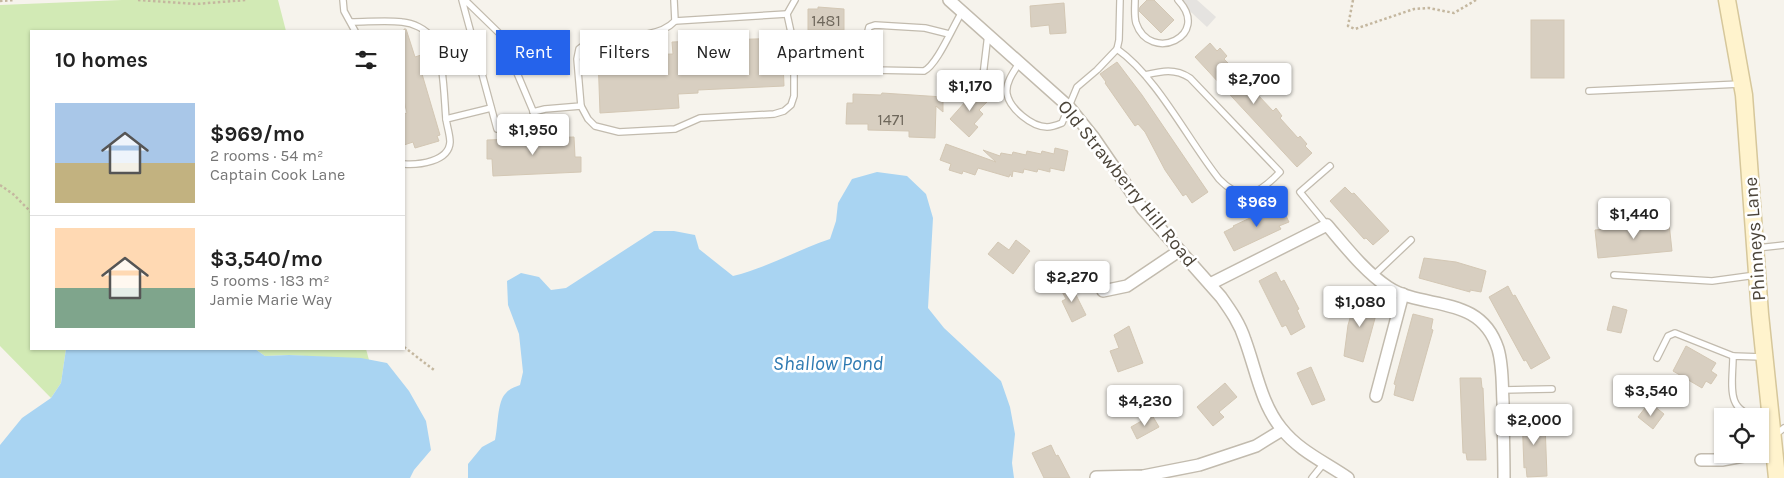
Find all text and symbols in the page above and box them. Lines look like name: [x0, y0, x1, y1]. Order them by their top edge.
house number: 1481: [811, 11, 841, 30]
chip: Buy: [420, 30, 486, 75]
chip: Rent: [496, 30, 570, 75]
chip: Filters: [580, 30, 668, 75]
chip: New: [678, 30, 749, 75]
chip: Apartment: [759, 30, 883, 75]
icon: filters: [352, 46, 380, 74]
text: 10 homes: [55, 48, 148, 72]
pin: $2,700: [1213, 62, 1295, 105]
text: $2,700: [1228, 69, 1280, 88]
pin: $1,170: [929, 70, 1011, 112]
text: $1,170: [948, 76, 992, 95]
street label: Old Strawberry Hill Road: [1053, 96, 1201, 272]
house number: 1471: [877, 110, 905, 129]
pin: $1,950: [492, 114, 574, 156]
text: $1,950: [508, 120, 558, 139]
text: $969/mo: [210, 122, 305, 146]
icon: home: [95, 123, 155, 183]
text: 2 rooms · 54 m²: [210, 146, 323, 165]
text: Captain Cook Lane: [210, 165, 345, 184]
street label: Phinneys Lane: [1740, 176, 1770, 302]
pin: $969: [1227, 186, 1287, 228]
text: $969: [1237, 192, 1277, 211]
pin: $1,440: [1593, 198, 1675, 240]
text: $1,440: [1609, 204, 1659, 223]
text: $3,540/mo: [210, 247, 323, 271]
icon: home: [95, 248, 155, 308]
pin: $2,270: [1031, 260, 1113, 303]
text: $2,270: [1046, 267, 1098, 286]
text: 5 rooms · 183 m²: [210, 271, 330, 290]
pin: $1,080: [1319, 286, 1401, 328]
text: Jamie Marie Way: [210, 290, 332, 309]
text: $1,080: [1334, 292, 1386, 311]
water label: Shallow Pond: [773, 352, 884, 375]
pin: $3,540: [1610, 374, 1692, 417]
text: $3,540: [1624, 381, 1678, 400]
pin: $4,230: [1104, 384, 1186, 427]
text: $4,230: [1118, 391, 1172, 410]
pin: $2,000: [1493, 404, 1575, 446]
map controls: [1714, 408, 1769, 463]
button: locate: [1714, 408, 1769, 463]
text: $2,000: [1506, 410, 1562, 429]

